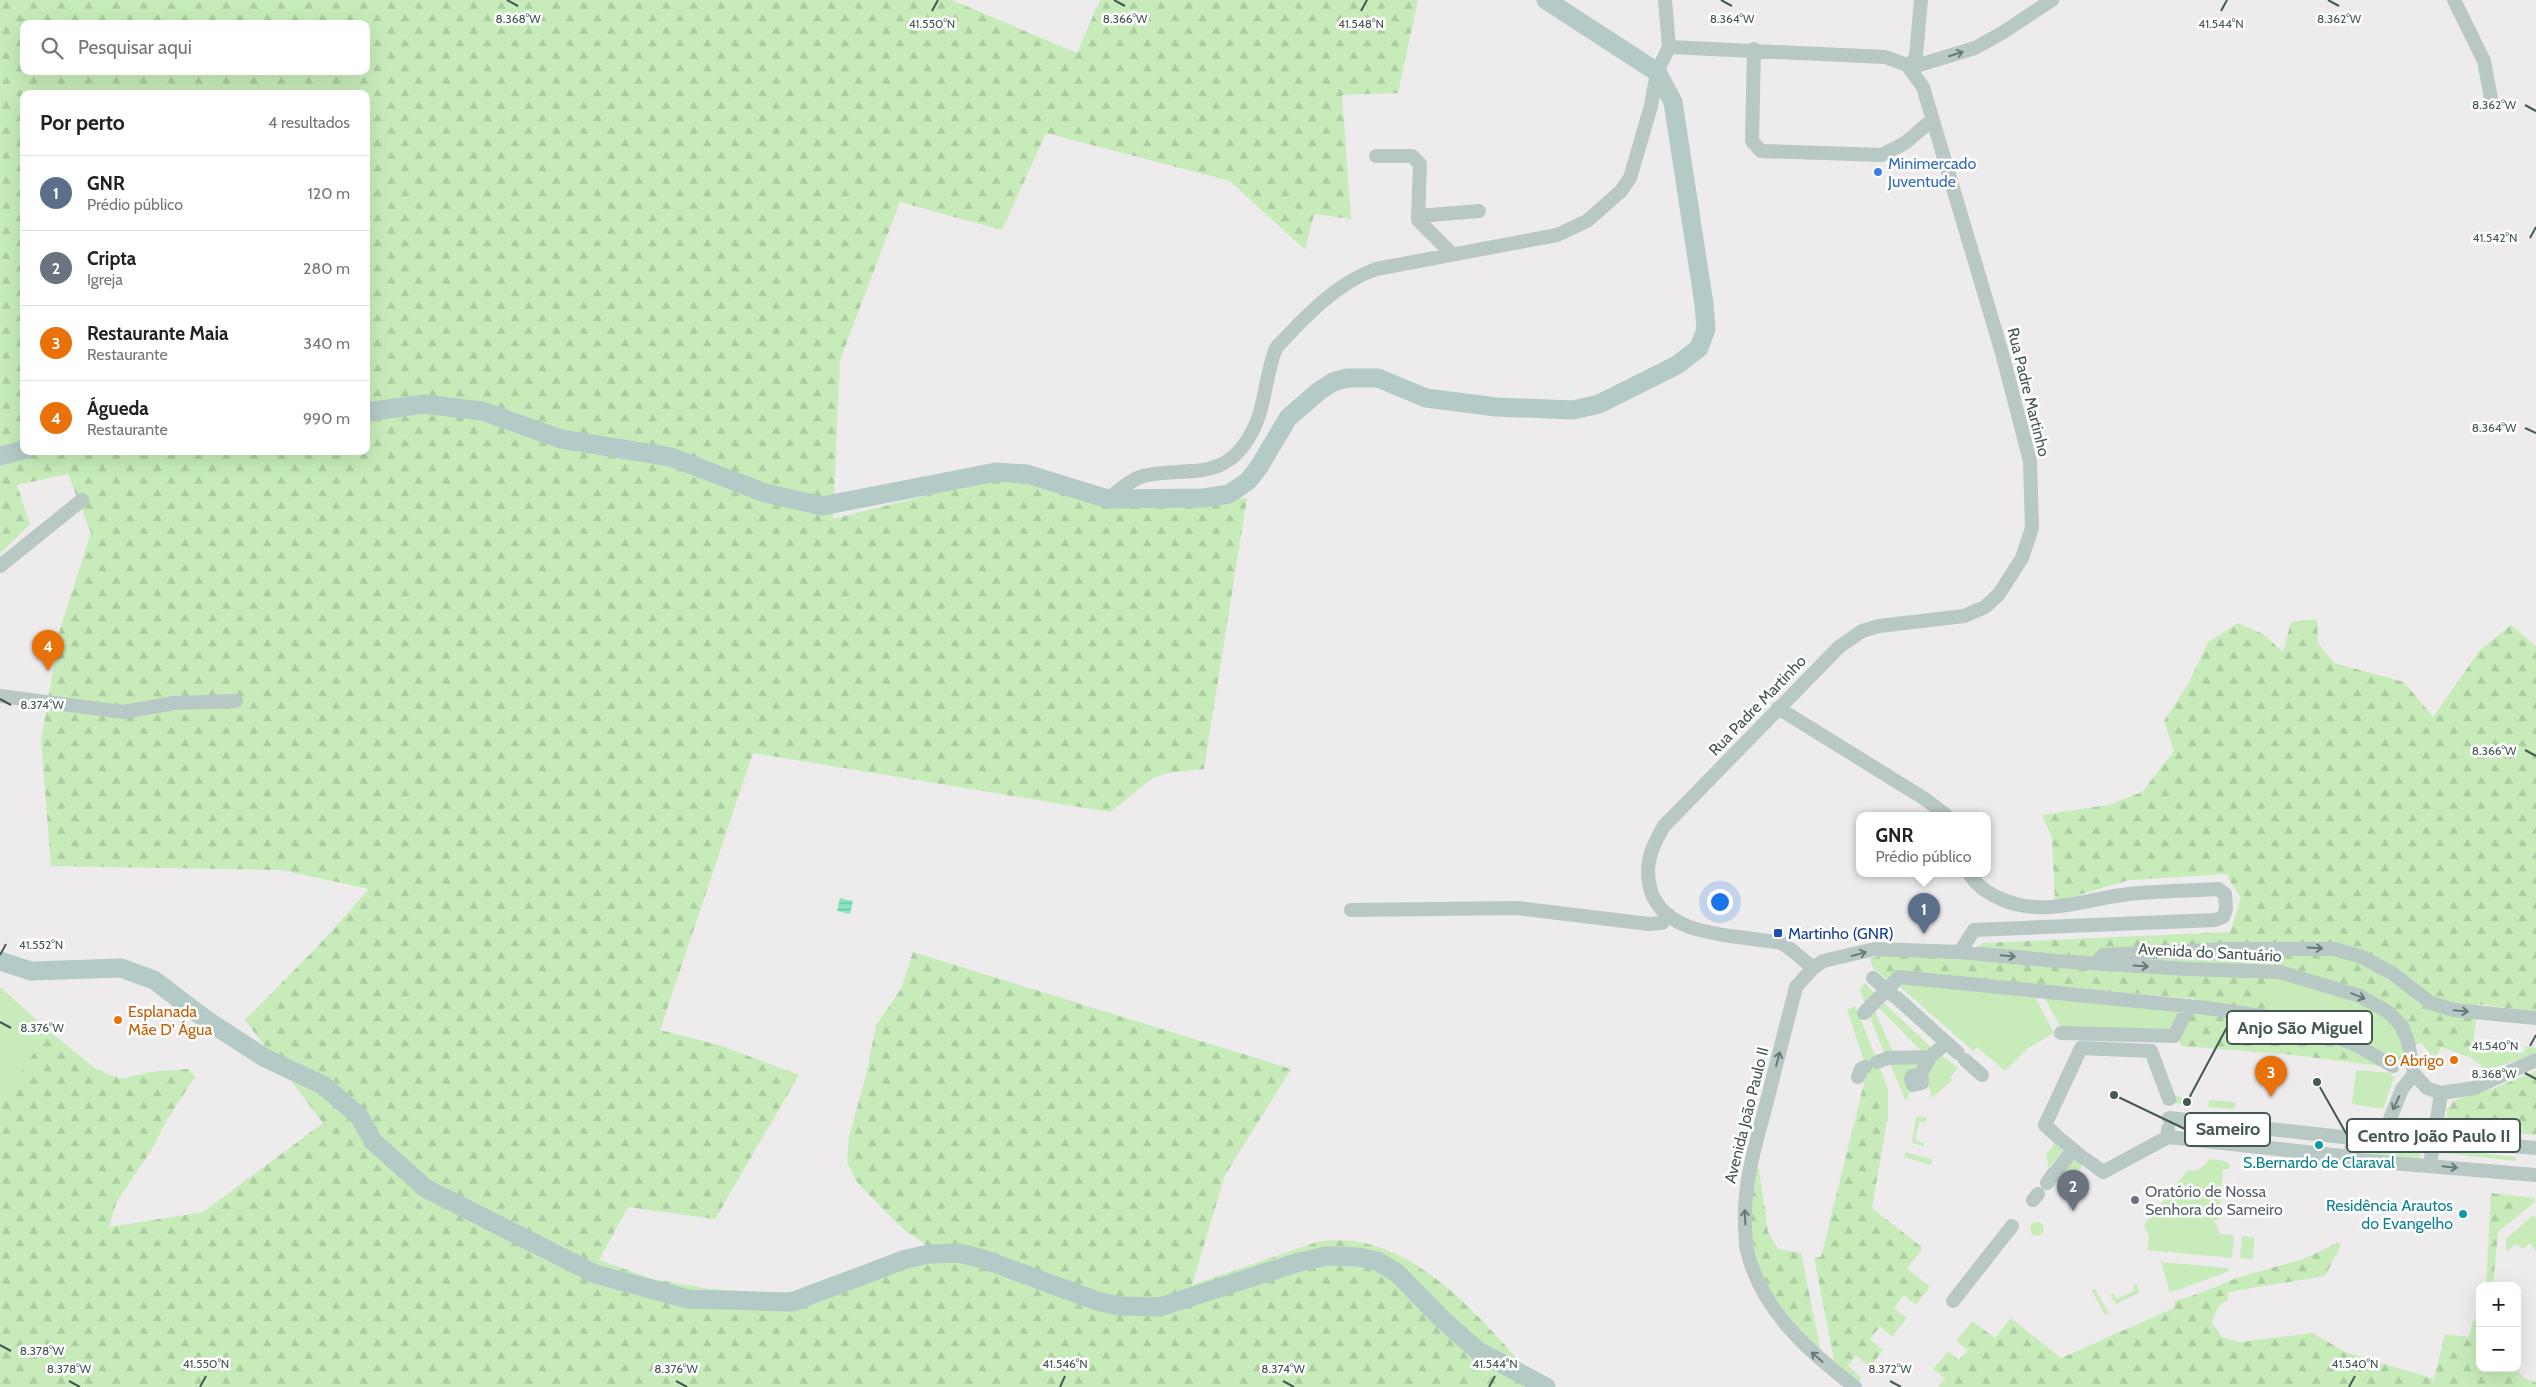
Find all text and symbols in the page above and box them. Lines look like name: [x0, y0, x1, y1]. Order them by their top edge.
text: 8.368°W: [495, 11, 541, 26]
text: 8.366°W: [1103, 11, 1148, 26]
text: 8.364°W: [1710, 11, 1755, 26]
text: 8.362°W: [2317, 11, 2362, 26]
text: 41.550°N: [909, 16, 955, 31]
text: 41.548°N: [1338, 16, 1384, 31]
text: 41.544°N: [2198, 16, 2244, 31]
search box: [20, 20, 370, 75]
icon: search: [38, 34, 66, 62]
text: Pesquisar aqui: [78, 36, 192, 59]
one-way arrow: [1948, 49, 1963, 58]
text: 8.362°W: [2472, 97, 2517, 112]
text: Por perto: [40, 110, 125, 135]
text: 4 resultados: [268, 113, 350, 132]
place label: Minimercado Juventude: [1887, 154, 1976, 191]
marker: Minimercado Juventude: [1872, 166, 1884, 178]
text: GNR: [87, 172, 125, 195]
text: 1: [53, 184, 59, 203]
text: 120 m: [308, 184, 350, 203]
text: Prédio público: [87, 195, 183, 214]
text: 41.542°N: [2472, 230, 2518, 245]
text: Cripta: [87, 247, 136, 270]
text: 2: [52, 259, 60, 278]
text: 280 m: [303, 259, 350, 278]
text: Igreja: [87, 270, 123, 289]
text: Restaurante Maia: [87, 322, 229, 345]
street label: Rua Padre Martinho: [2003, 326, 2054, 459]
text: 3: [52, 334, 60, 353]
text: 340 m: [303, 334, 350, 353]
text: Restaurante: [87, 345, 168, 364]
text: Águeda: [87, 397, 149, 420]
text: 4: [51, 409, 61, 428]
text: 990 m: [303, 409, 350, 428]
text: Restaurante: [87, 420, 168, 439]
text: 8.364°W: [2472, 420, 2517, 435]
pin: 4: [32, 630, 64, 671]
street label: Rua Padre Martinho: [1705, 651, 1810, 759]
text: 8.374°W: [20, 697, 64, 712]
text: 8.366°W: [2472, 743, 2517, 758]
popup: [1856, 812, 1991, 877]
text: GNR: [1875, 824, 1913, 847]
text: Prédio público: [1875, 847, 1972, 866]
your location: [1707, 889, 1733, 915]
pin: 1: [1908, 893, 1940, 934]
place label: Martinho (GNR): [1788, 924, 1894, 943]
marker: Martinho (GNR): [1772, 927, 1784, 939]
text: 41.552°N: [19, 937, 63, 952]
street label: Avenida do Santuário: [2138, 939, 2282, 966]
one-way arrow: [2307, 944, 2323, 953]
one-way arrow: [1850, 948, 1866, 958]
one-way arrow: [2000, 951, 2016, 961]
one-way arrow: [2133, 961, 2149, 970]
one-way arrow: [2350, 992, 2365, 1002]
place label: Esplanada Mãe D' Água: [128, 1002, 212, 1039]
one-way arrow: [2453, 1006, 2469, 1016]
callout: Anjo São Miguel: [2227, 1011, 2372, 1044]
marker: Esplanada Mãe D' Água: [112, 1014, 124, 1026]
text: Anjo São Miguel: [2237, 1017, 2363, 1039]
text: 8.376°W: [20, 1020, 64, 1035]
text: 41.540°N: [2471, 1038, 2519, 1053]
street label: Avenida João Paulo II: [1720, 1045, 1773, 1185]
place label: O Abrigo: [2384, 1051, 2444, 1070]
one-way arrow: [1773, 1052, 1783, 1068]
marker: O Abrigo: [2448, 1054, 2460, 1066]
pin: 3: [2255, 1056, 2287, 1097]
text: 8.368°W: [2471, 1066, 2517, 1081]
one-way arrow: [2391, 1095, 2401, 1110]
callout: Sameiro: [2185, 1113, 2270, 1146]
text: Sameiro: [2196, 1118, 2260, 1140]
callout: Centro João Paulo II: [2347, 1119, 2520, 1152]
text: Centro João Paulo II: [2358, 1125, 2510, 1147]
marker: S.Bernardo de Claraval: [2313, 1139, 2325, 1151]
place label: S.Bernardo de Claraval: [2243, 1153, 2395, 1172]
one-way arrow: [2441, 1162, 2457, 1171]
pin: 2: [2057, 1170, 2089, 1211]
place label: Oratório de Nossa Senhora do Sameiro: [2145, 1182, 2283, 1219]
marker: Oratório de Nossa Senhora do Sameiro: [2129, 1194, 2141, 1206]
place label: Residência Arautos do Evangelho: [2326, 1196, 2453, 1233]
marker: Residência Arautos do Evangelho: [2457, 1208, 2469, 1220]
one-way arrow: [1740, 1210, 1750, 1226]
map controls: [2476, 1282, 2521, 1372]
button: +: [2476, 1282, 2521, 1327]
button: −: [2476, 1327, 2521, 1372]
text: 8.378°W: [20, 1343, 65, 1358]
one-way arrow: [1810, 1351, 1823, 1363]
text: 41.550°N: [183, 1356, 229, 1371]
text: 41.546°N: [1042, 1356, 1088, 1371]
text: 41.544°N: [1472, 1356, 1518, 1371]
text: 41.540°N: [2331, 1356, 2379, 1371]
text: 8.378°W: [47, 1361, 92, 1376]
text: 8.376°W: [654, 1361, 698, 1376]
text: 8.374°W: [1261, 1361, 1305, 1376]
text: 8.372°W: [1868, 1361, 1912, 1376]

